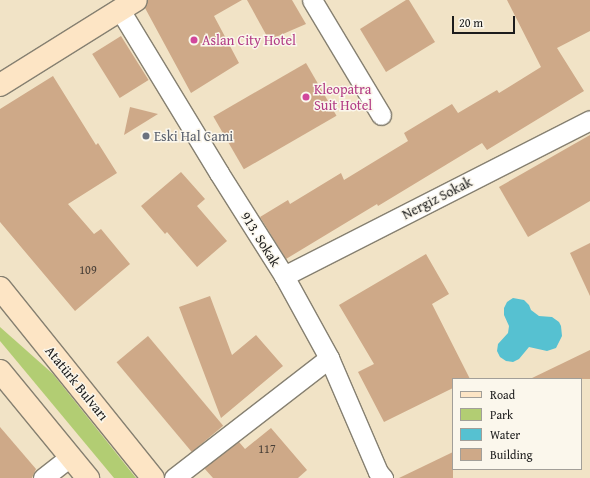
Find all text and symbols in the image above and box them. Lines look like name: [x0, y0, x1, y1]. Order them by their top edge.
scale bar: [454, 8, 517, 34]
text: 20 m: [459, 14, 483, 31]
place label: Aslan City Hotel: [202, 32, 296, 48]
marker: Aslan City Hotel: [189, 35, 199, 45]
place label: Kleopatra Suit Hotel: [314, 81, 372, 114]
marker: Kleopatra Suit Hotel: [301, 92, 311, 102]
place label: Eski Hal Cami: [154, 128, 233, 144]
marker: Eski Hal Cami: [141, 131, 151, 141]
street label: Nergiz Sokak: [399, 173, 475, 223]
street label: 913. Sokak: [238, 208, 284, 270]
house number: 109: [79, 263, 97, 277]
street label: Atatürk Bulvarı: [42, 342, 112, 424]
legend: [452, 378, 582, 470]
text: Road: [490, 386, 515, 403]
text: Park: [490, 406, 513, 423]
text: Water: [490, 426, 520, 443]
house number: 117: [258, 442, 276, 456]
text: Building: [490, 446, 533, 463]

